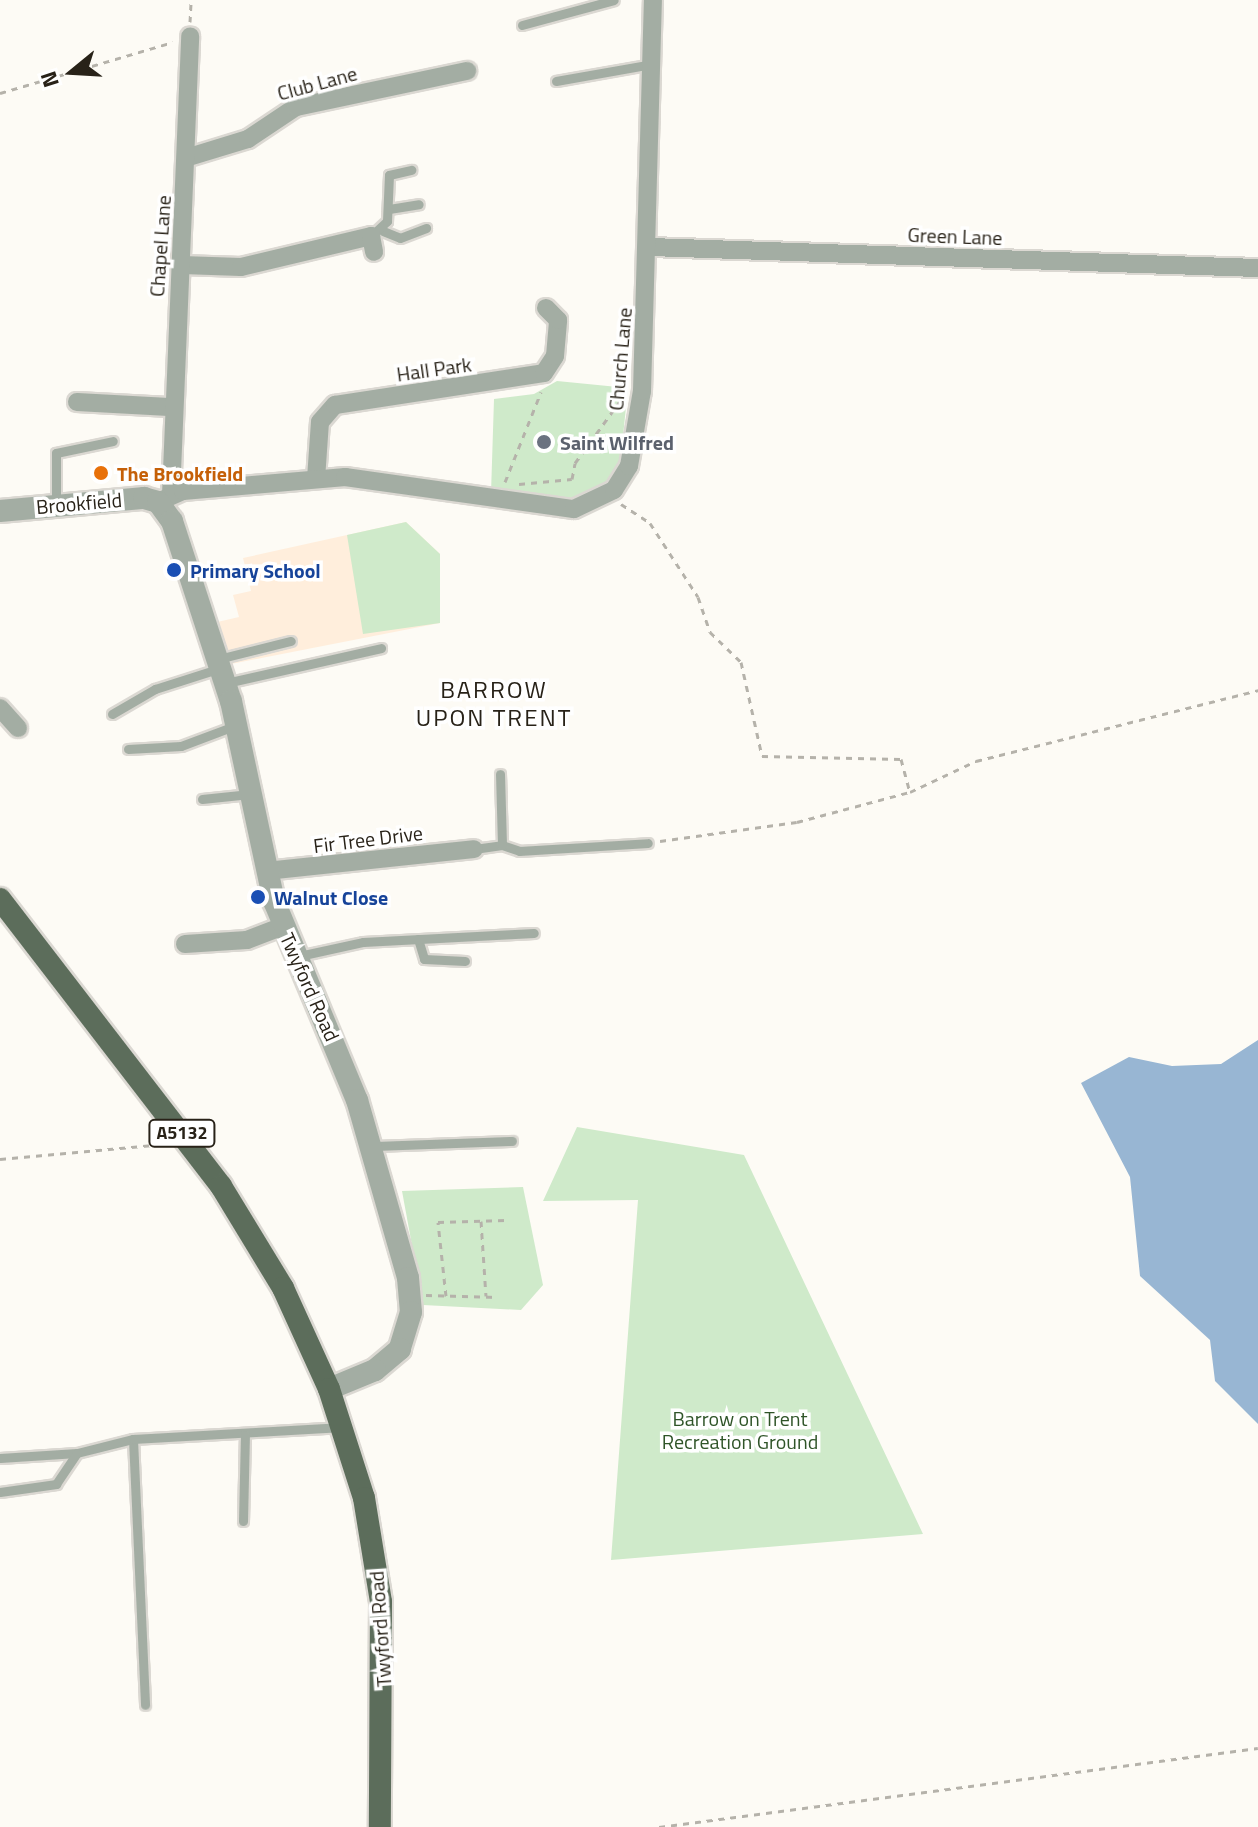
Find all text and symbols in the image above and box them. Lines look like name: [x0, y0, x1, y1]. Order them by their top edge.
north arrow: [32, 32, 112, 112]
street label: Club Lane: [275, 61, 359, 105]
text: N: [31, 67, 68, 92]
street label: Chapel Lane: [144, 194, 176, 298]
street label: Green Lane: [907, 222, 1003, 250]
street label: Church Lane: [604, 307, 636, 411]
street label: Hall Park: [395, 352, 473, 386]
place label: Saint Wilfred: [560, 430, 674, 454]
marker: Saint Wilfred: [535, 433, 553, 451]
place label: The Brookfield: [117, 461, 243, 485]
marker: The Brookfield: [92, 464, 110, 482]
street label: Brookfield: [35, 487, 123, 519]
place label: Primary School: [190, 558, 321, 582]
marker: Primary School: [165, 561, 183, 579]
district label: BARROW UPON TRENT: [416, 676, 572, 732]
street label: Fir Tree Drive: [312, 820, 424, 858]
place label: Walnut Close: [274, 885, 388, 909]
marker: Walnut Close: [249, 888, 267, 906]
street label: Twyford Road: [275, 929, 345, 1045]
road number: A5132: [148, 1119, 216, 1147]
park label: Barrow on Trent Recreation Ground: [662, 1406, 818, 1453]
street label: Twyford Road: [364, 1570, 396, 1688]

